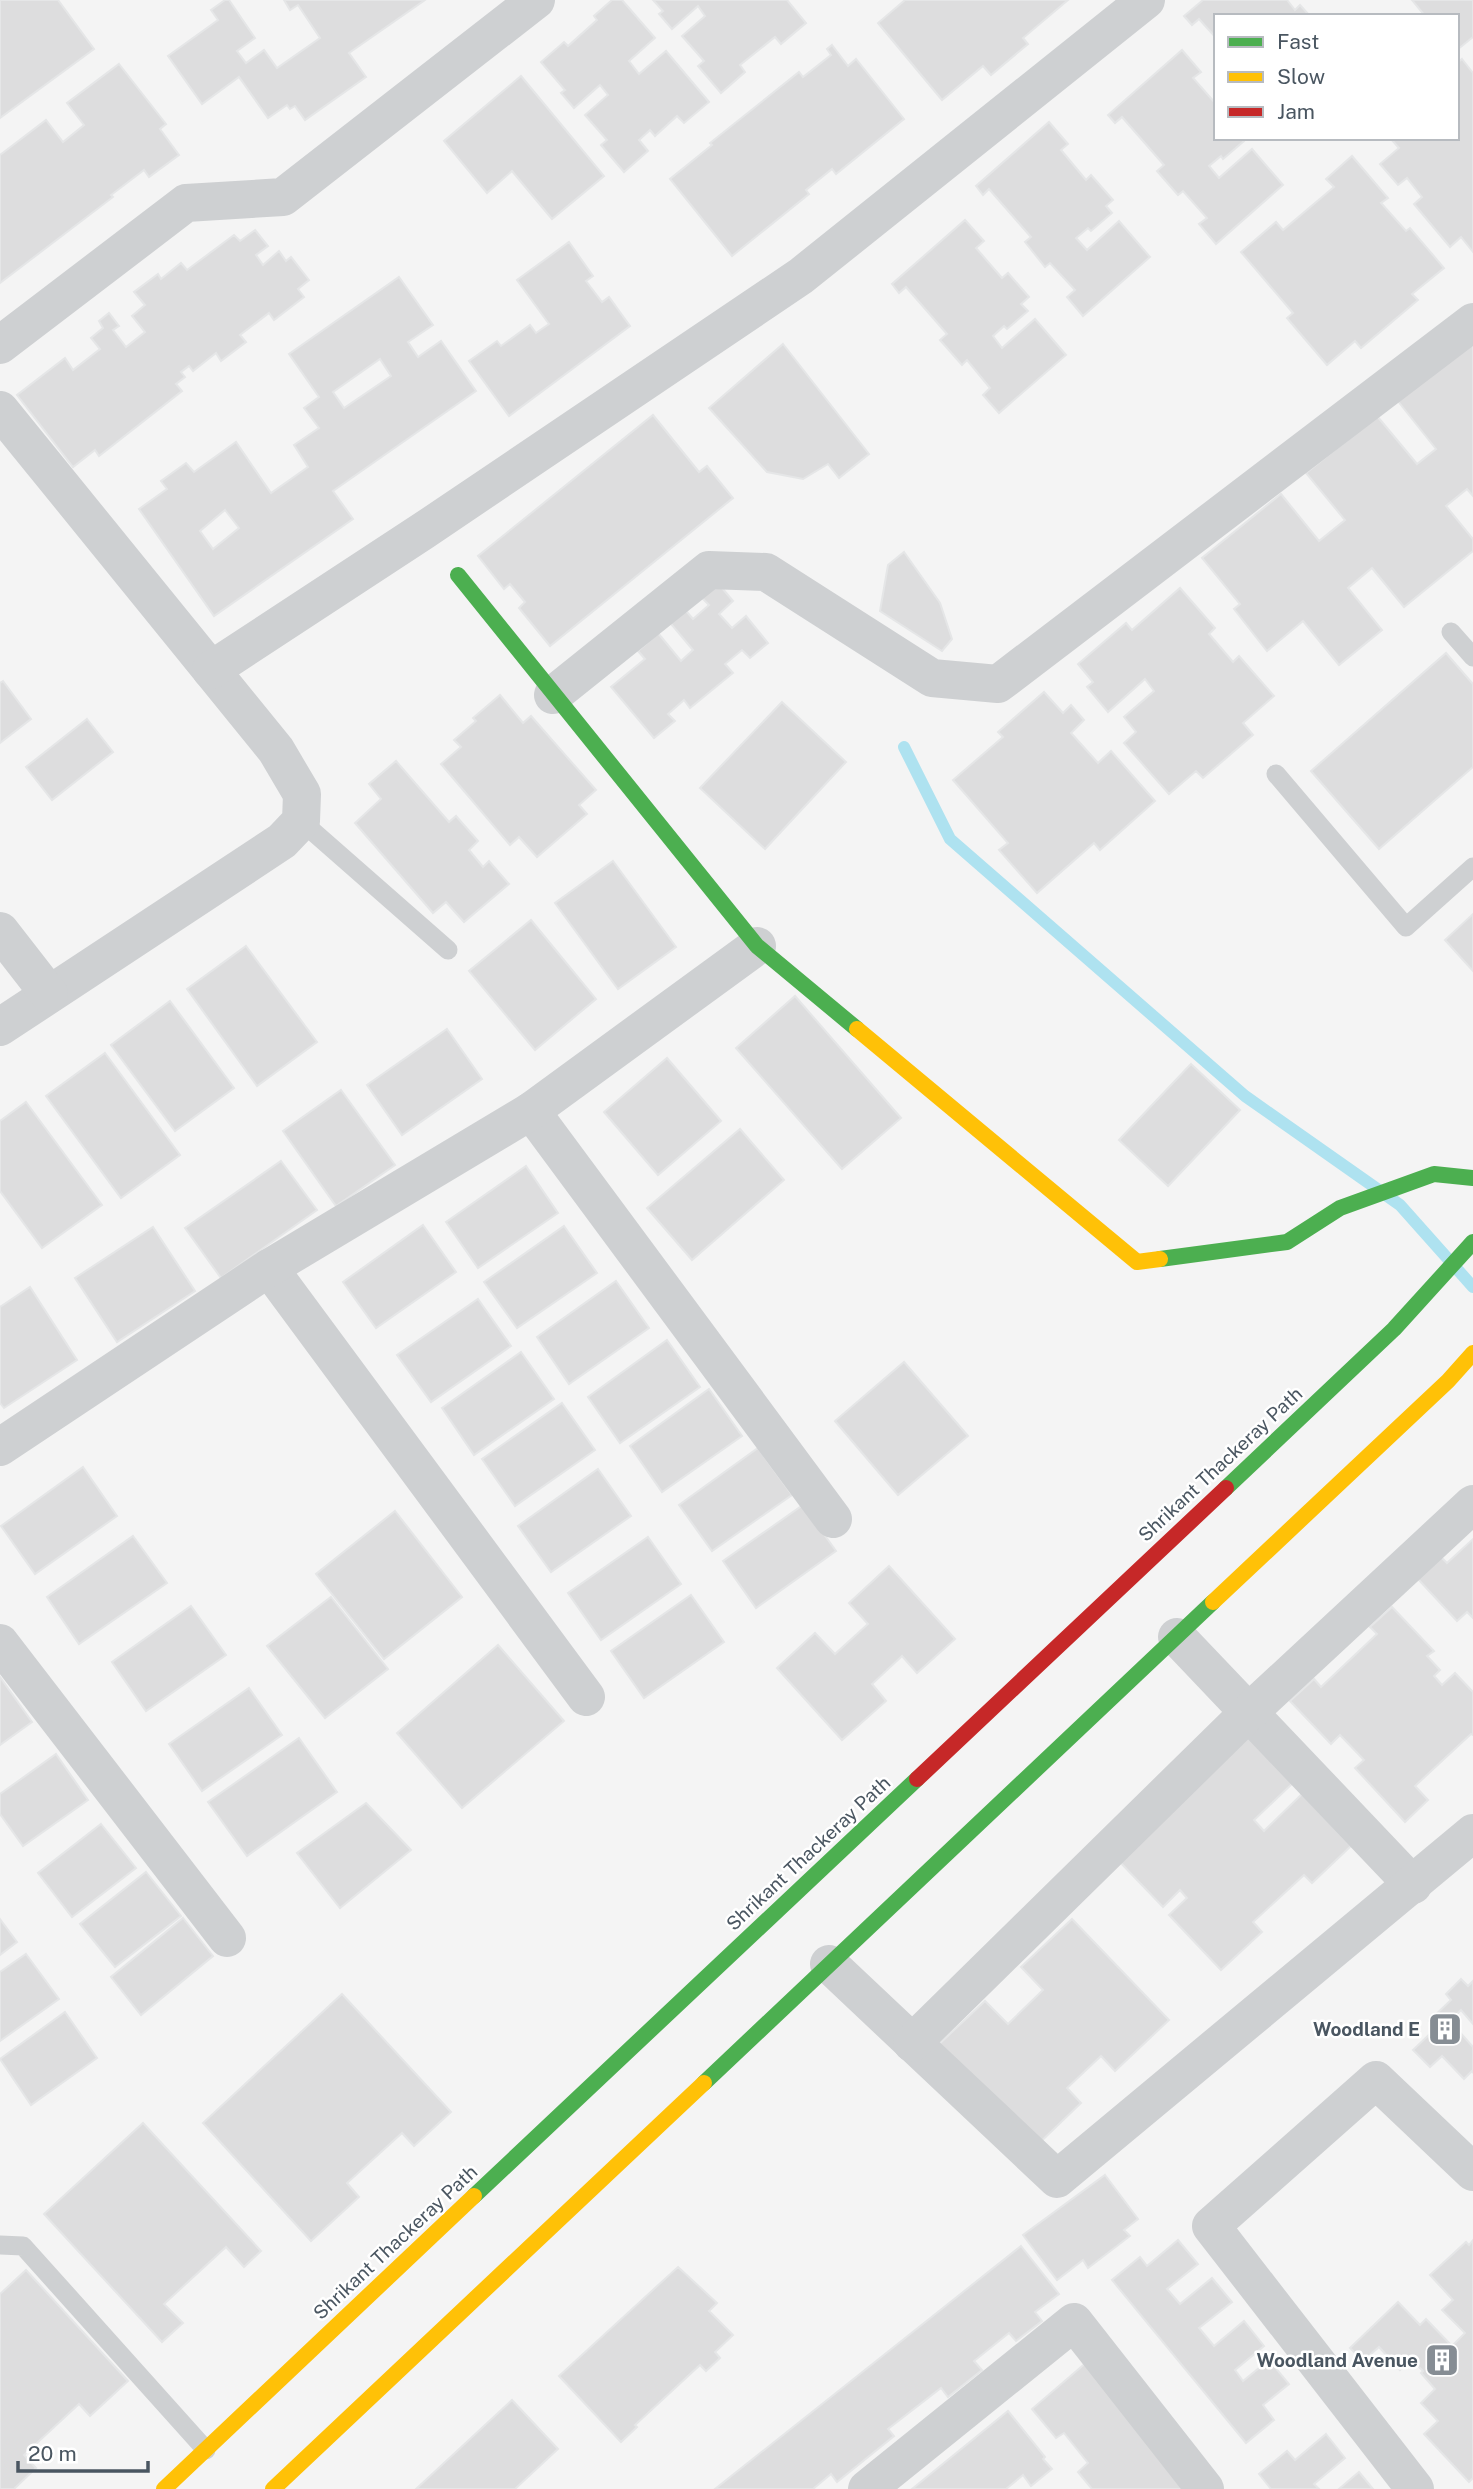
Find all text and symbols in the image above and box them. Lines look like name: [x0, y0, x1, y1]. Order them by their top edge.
legend: [1214, 14, 1459, 140]
text: Fast: [1277, 29, 1319, 54]
text: Slow: [1277, 64, 1325, 89]
text: Jam: [1277, 99, 1315, 124]
street label: Shrikant Thackeray Path: [1134, 1382, 1306, 1546]
street label: Shrikant Thackeray Path: [722, 1771, 894, 1935]
building icon: Woodland E: [1426, 2010, 1464, 2048]
place label: Woodland E: [1313, 2018, 1420, 2040]
street label: Shrikant Thackeray Path: [309, 2160, 481, 2324]
building icon: Woodland Avenue: [1423, 2341, 1461, 2379]
place label: Woodland Avenue: [1257, 2349, 1418, 2371]
scale bar: [18, 2430, 147, 2474]
text: 20 m: [28, 2441, 77, 2466]

